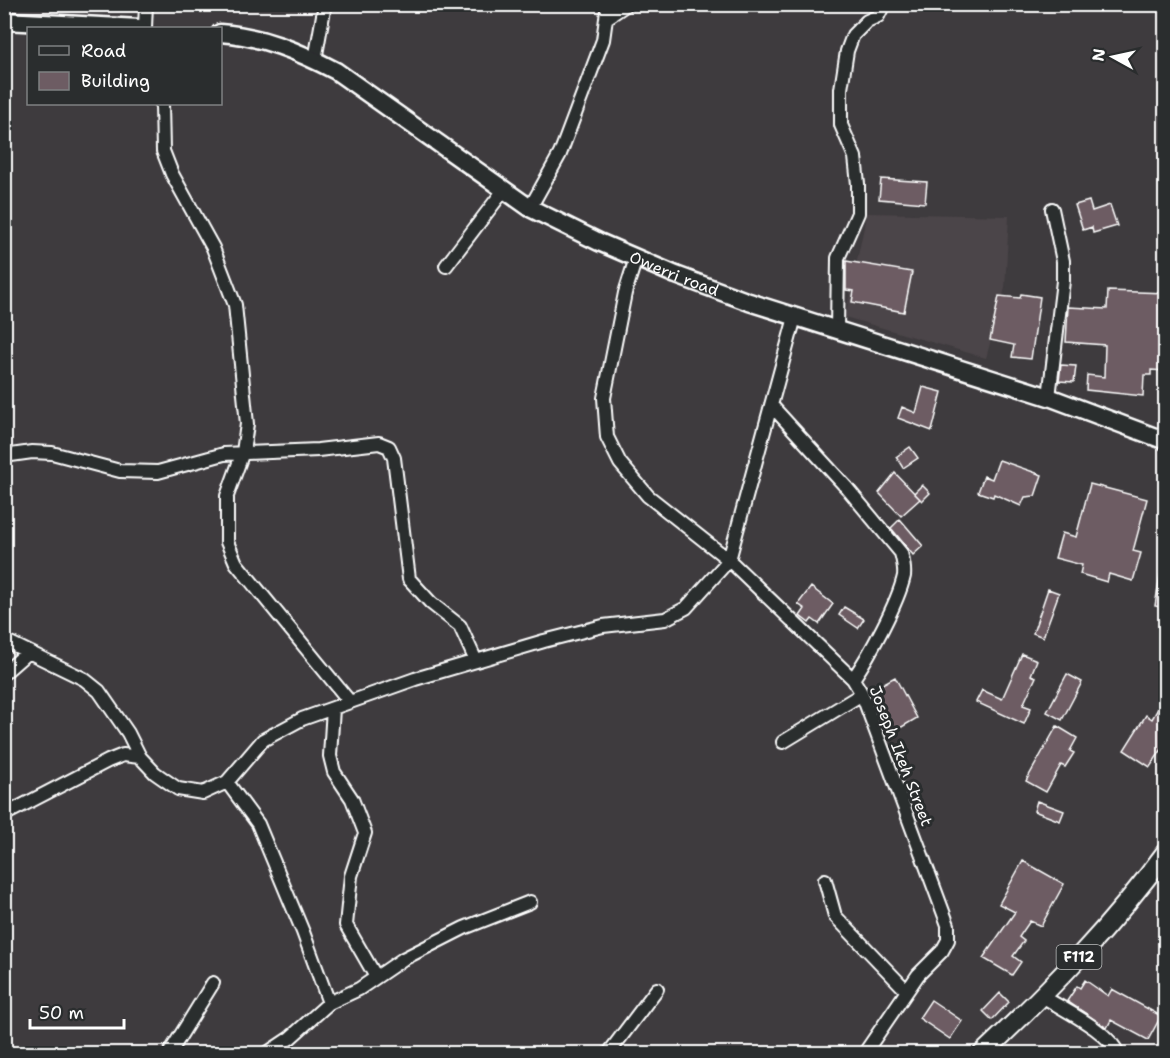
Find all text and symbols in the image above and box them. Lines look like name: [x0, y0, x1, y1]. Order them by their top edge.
legend: [27, 27, 222, 105]
north arrow: [1083, 27, 1143, 87]
text: Road: [81, 39, 126, 63]
text: N: [1087, 47, 1110, 63]
text: Building: [81, 69, 150, 93]
street label: Owerri road: [626, 246, 722, 301]
street label: Joseph Ikeh Street: [865, 683, 937, 829]
road number: F112: [1056, 945, 1102, 969]
scale bar: [30, 992, 124, 1030]
text: 50 m: [39, 1001, 84, 1025]

